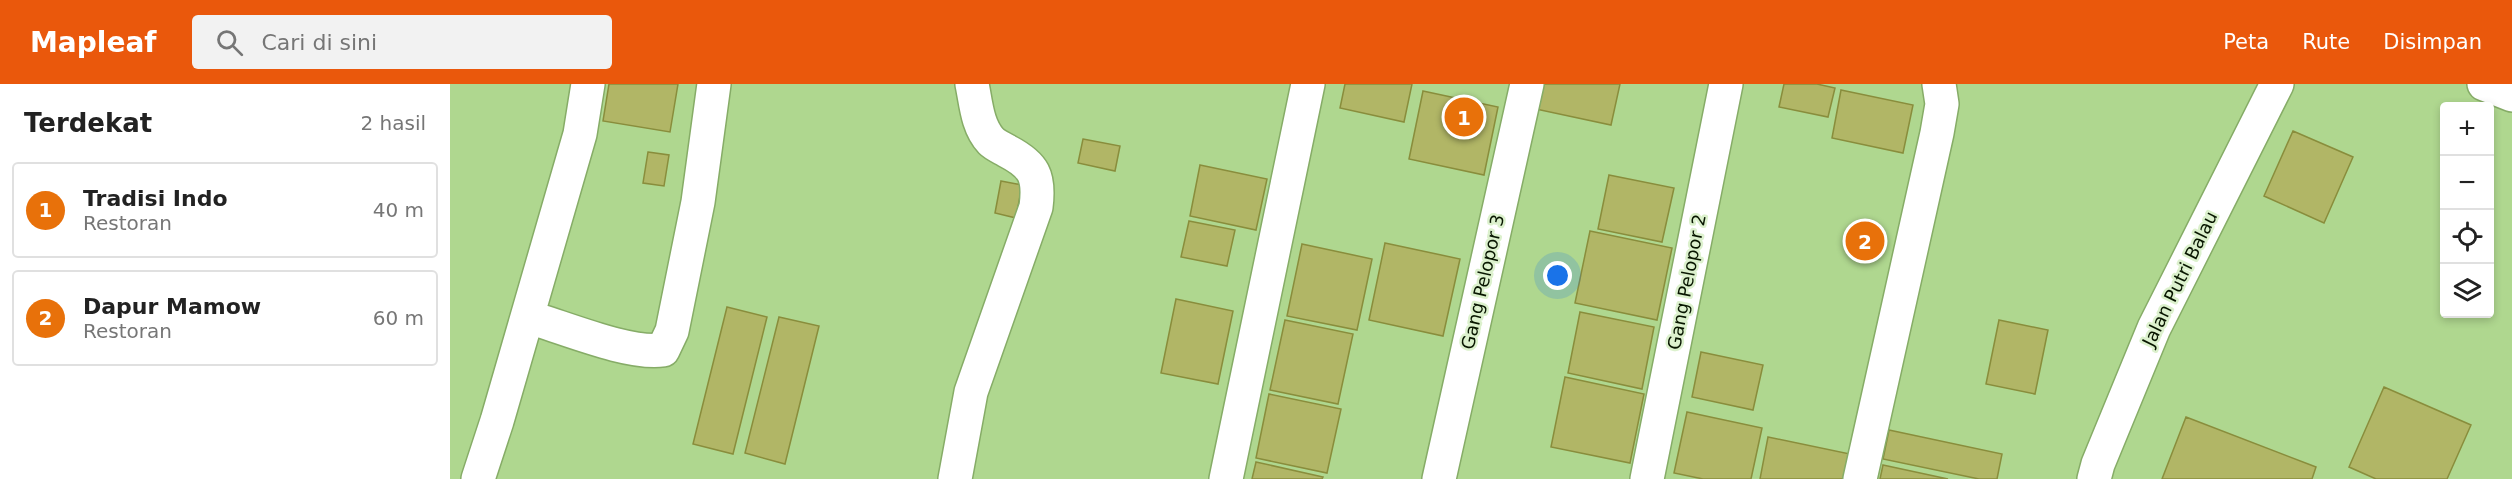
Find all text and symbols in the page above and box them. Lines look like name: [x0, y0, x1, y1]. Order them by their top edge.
search box: [192, 15, 612, 69]
text: Mapleaf: [30, 26, 156, 59]
icon: search: [213, 26, 246, 59]
text: Cari di sini: [261, 30, 377, 55]
text: Peta: [2223, 30, 2269, 54]
text: Rute: [2302, 30, 2350, 54]
text: Disimpan: [2383, 30, 2482, 54]
pin: 1: [1444, 94, 1484, 140]
map controls: [2440, 102, 2494, 318]
button: +: [2440, 102, 2494, 156]
text: Terdekat: [24, 108, 152, 138]
text: 2 hasil: [360, 111, 426, 135]
button: −: [2440, 156, 2494, 210]
text: Tradisi Indo: [83, 186, 228, 211]
text: 1: [39, 198, 52, 222]
text: 40 m: [373, 198, 424, 222]
street label: Jalan Putri Balau: [2137, 208, 2221, 351]
button: locate: [2440, 210, 2494, 264]
text: Restoran: [83, 211, 172, 235]
street label: Gang Pelopor 3: [1457, 212, 1508, 351]
street label: Gang Pelopor 2: [1663, 212, 1710, 352]
pin: 2: [1846, 218, 1884, 264]
your location: [1543, 261, 1572, 290]
button: layers: [2440, 264, 2494, 318]
text: Dapur Mamow: [83, 294, 261, 319]
text: 2: [39, 306, 52, 330]
text: 60 m: [373, 306, 424, 330]
text: Restoran: [83, 319, 172, 343]

